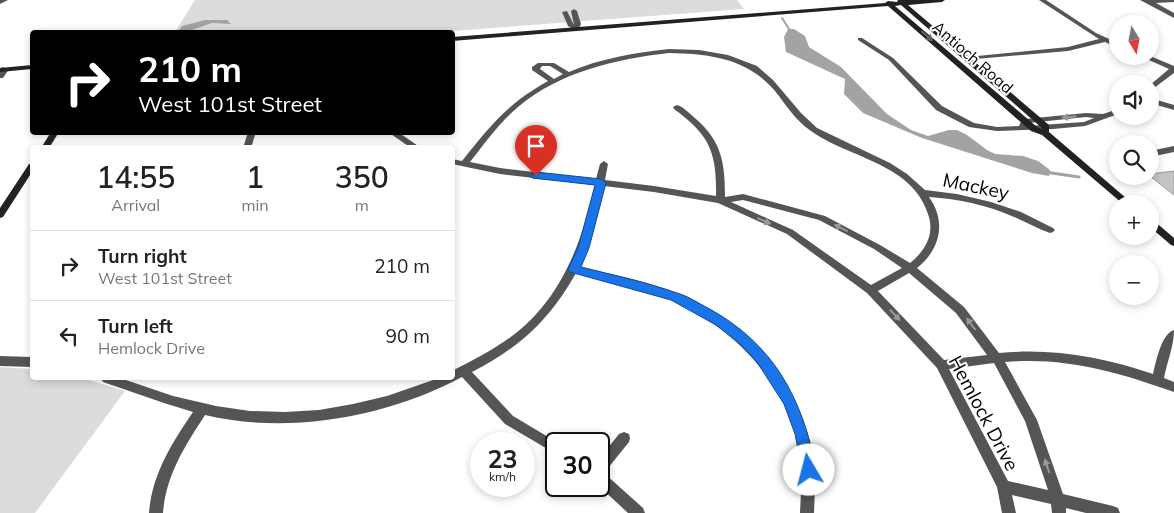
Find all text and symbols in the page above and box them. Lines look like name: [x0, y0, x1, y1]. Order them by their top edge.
north arrow: [1109, 15, 1159, 65]
map controls: [1109, 15, 1159, 305]
street label: Antioch Road: [929, 17, 1017, 97]
one-way arrow: [920, 31, 933, 42]
text: 210 m: [138, 47, 242, 91]
icon: right: [55, 50, 120, 115]
button: sound: [1109, 75, 1159, 125]
text: West 101st Street: [138, 90, 322, 118]
one-way arrow: [1061, 113, 1077, 121]
pin: [515, 125, 557, 176]
icon: arrive: [522, 132, 550, 160]
button: search: [1109, 135, 1159, 185]
text: 14:55: [96, 158, 175, 196]
text: 1: [246, 158, 264, 196]
text: 350: [335, 158, 389, 196]
street label: Mackey: [941, 167, 1011, 205]
text: Arrival: [111, 195, 160, 215]
text: min: [241, 195, 269, 215]
text: m: [355, 195, 369, 215]
button: +: [1109, 195, 1159, 245]
one-way arrow: [757, 217, 771, 225]
one-way arrow: [834, 224, 848, 232]
text: Turn right: [98, 244, 187, 268]
icon: right: [55, 252, 83, 280]
text: 210 m: [374, 254, 430, 278]
button: −: [1109, 255, 1159, 305]
text: West 101st Street: [98, 268, 232, 288]
one-way arrow: [889, 309, 901, 321]
text: Turn left: [98, 314, 173, 338]
one-way arrow: [966, 317, 976, 331]
icon: left: [55, 322, 83, 350]
text: 90 m: [386, 324, 430, 348]
text: Hemlock Drive: [98, 338, 205, 358]
street label: Hemlock Drive: [944, 351, 1024, 475]
speed limit sign: 30: [545, 432, 610, 497]
text: 23: [487, 443, 518, 474]
position arrow: [782, 443, 834, 495]
one-way arrow: [1043, 458, 1051, 473]
text: km/h: [489, 469, 516, 484]

